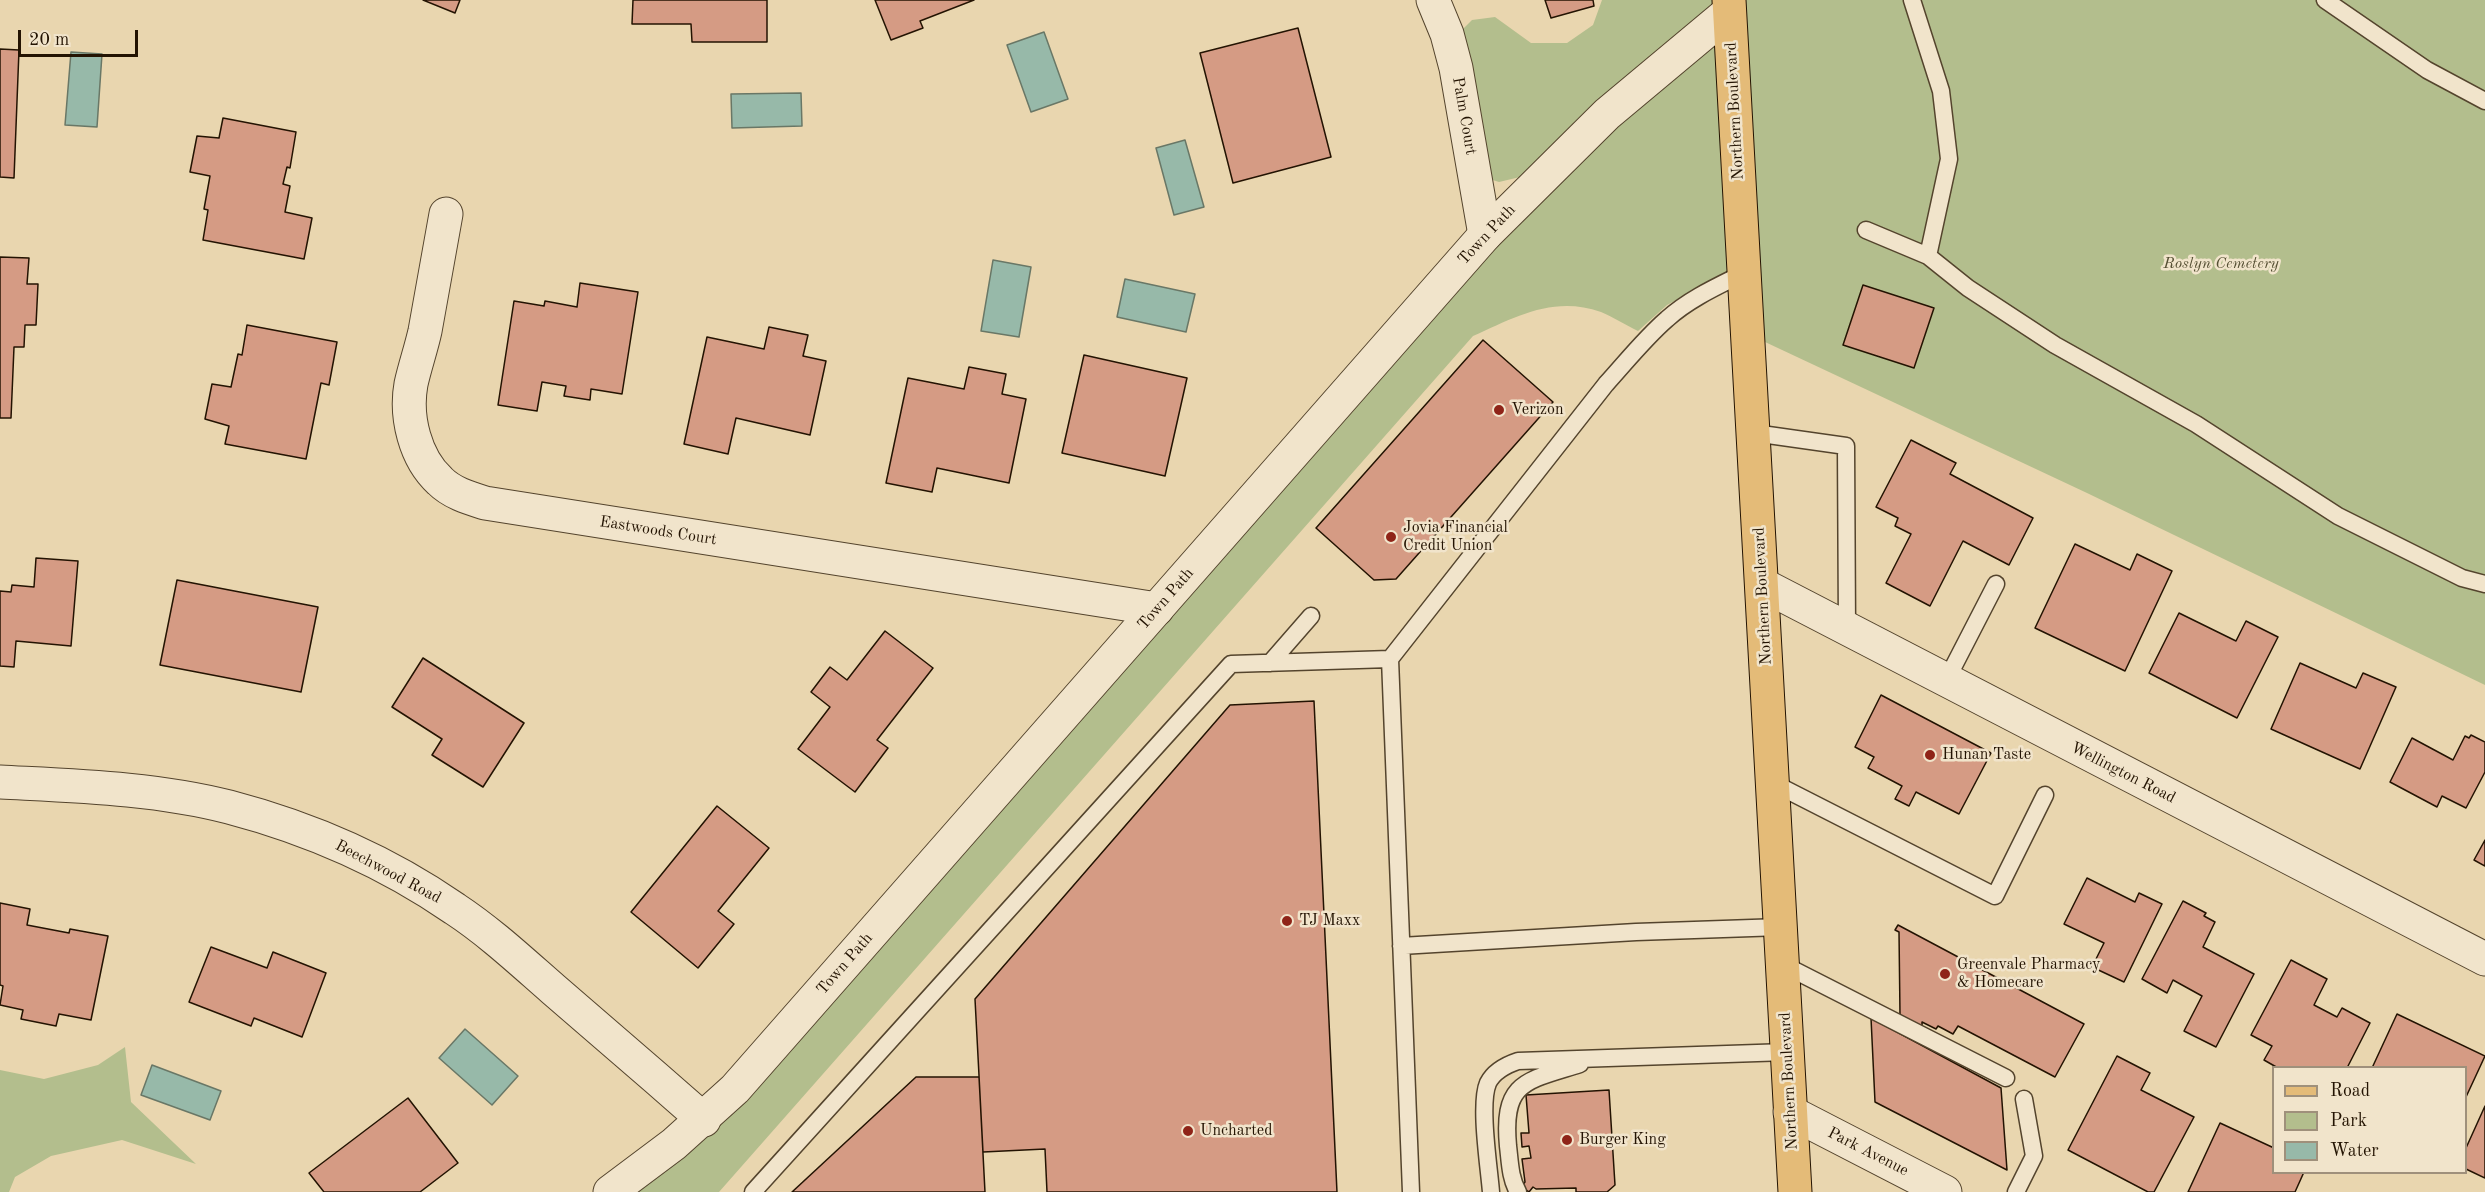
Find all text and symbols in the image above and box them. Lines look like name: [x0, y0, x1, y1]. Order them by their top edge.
scale bar: [21, 18, 141, 56]
text: 20 m: [29, 31, 69, 49]
street label: Northern Boulevard: [1722, 42, 1748, 180]
street label: Palm Court: [1448, 75, 1480, 157]
street label: Town Path: [1454, 201, 1520, 269]
park label: Roslyn Cemetery: [2163, 254, 2279, 274]
place label: Verizon: [1511, 400, 1564, 420]
marker: Verizon: [1492, 403, 1506, 417]
street label: Eastwoods Court: [598, 512, 718, 550]
place label: Jovia Financial Credit Union: [1403, 518, 1508, 556]
street label: Northern Boulevard: [1750, 527, 1776, 665]
marker: Jovia Financial Credit Union: [1384, 530, 1398, 544]
street label: Town Path: [1134, 564, 1198, 634]
street label: Wellington Road: [2067, 738, 2179, 808]
place label: Hunan Taste: [1942, 745, 2031, 765]
marker: Hunan Taste: [1923, 748, 1937, 762]
street label: Beechwood Road: [332, 836, 444, 908]
place label: TJ Maxx: [1299, 911, 1360, 931]
marker: TJ Maxx: [1280, 914, 1294, 928]
street label: Town Path: [813, 929, 877, 999]
place label: Greenvale Pharmacy & Homecare: [1957, 955, 2101, 993]
marker: Greenvale Pharmacy & Homecare: [1938, 967, 1952, 981]
street label: Northern Boulevard: [1776, 1012, 1802, 1150]
legend: [2272, 1066, 2467, 1174]
text: Road: [2330, 1082, 2370, 1100]
text: Park: [2330, 1112, 2367, 1130]
place label: Uncharted: [1200, 1121, 1273, 1141]
street label: Park Avenue: [1824, 1123, 1912, 1181]
marker: Uncharted: [1181, 1124, 1195, 1138]
place label: Burger King: [1579, 1130, 1666, 1150]
marker: Burger King: [1560, 1133, 1574, 1147]
text: Water: [2330, 1142, 2379, 1160]

